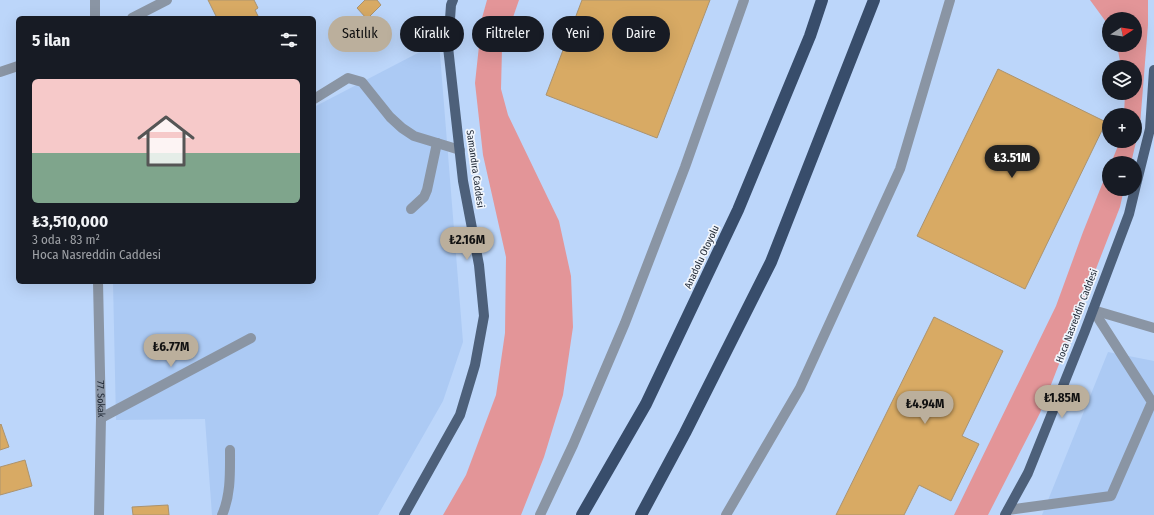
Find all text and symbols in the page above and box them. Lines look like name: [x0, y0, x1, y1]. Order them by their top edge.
north arrow: [1102, 12, 1142, 52]
map controls: [1102, 12, 1142, 196]
chip: Satılık: [328, 16, 392, 52]
chip: Kiralık: [400, 16, 464, 52]
chip: Filtreler: [472, 16, 544, 52]
chip: Yeni: [552, 16, 604, 52]
chip: Daire: [612, 16, 670, 52]
icon: filters: [278, 29, 300, 51]
text: 5 ilan: [32, 30, 70, 51]
button: layers: [1102, 60, 1142, 100]
icon: home: [130, 105, 202, 177]
button: +: [1102, 108, 1142, 148]
street label: Samandıra Caddesi: [464, 129, 487, 209]
pin: ₺3.51M: [979, 145, 1045, 179]
text: ₺3.51M: [994, 150, 1030, 165]
button: −: [1102, 156, 1142, 196]
text: ₺3,510,000: [32, 211, 108, 232]
street label: Anadolu Otoyolu: [682, 223, 722, 291]
pin: ₺2.16M: [434, 227, 500, 261]
text: 3 oda · 83 m²: [32, 232, 100, 247]
text: ₺2.16M: [449, 232, 485, 247]
text: Hoca Nasreddin Caddesi: [32, 247, 161, 262]
street label: Hoca Nasreddin Caddesi: [1053, 267, 1100, 364]
pin: ₺6.77M: [138, 334, 204, 368]
text: ₺6.77M: [153, 339, 189, 354]
street label: 77. Sokak: [94, 380, 107, 418]
pin: ₺1.85M: [1029, 385, 1095, 419]
text: ₺1.85M: [1044, 390, 1080, 405]
pin: ₺4.94M: [892, 391, 958, 425]
text: ₺4.94M: [906, 396, 944, 411]

